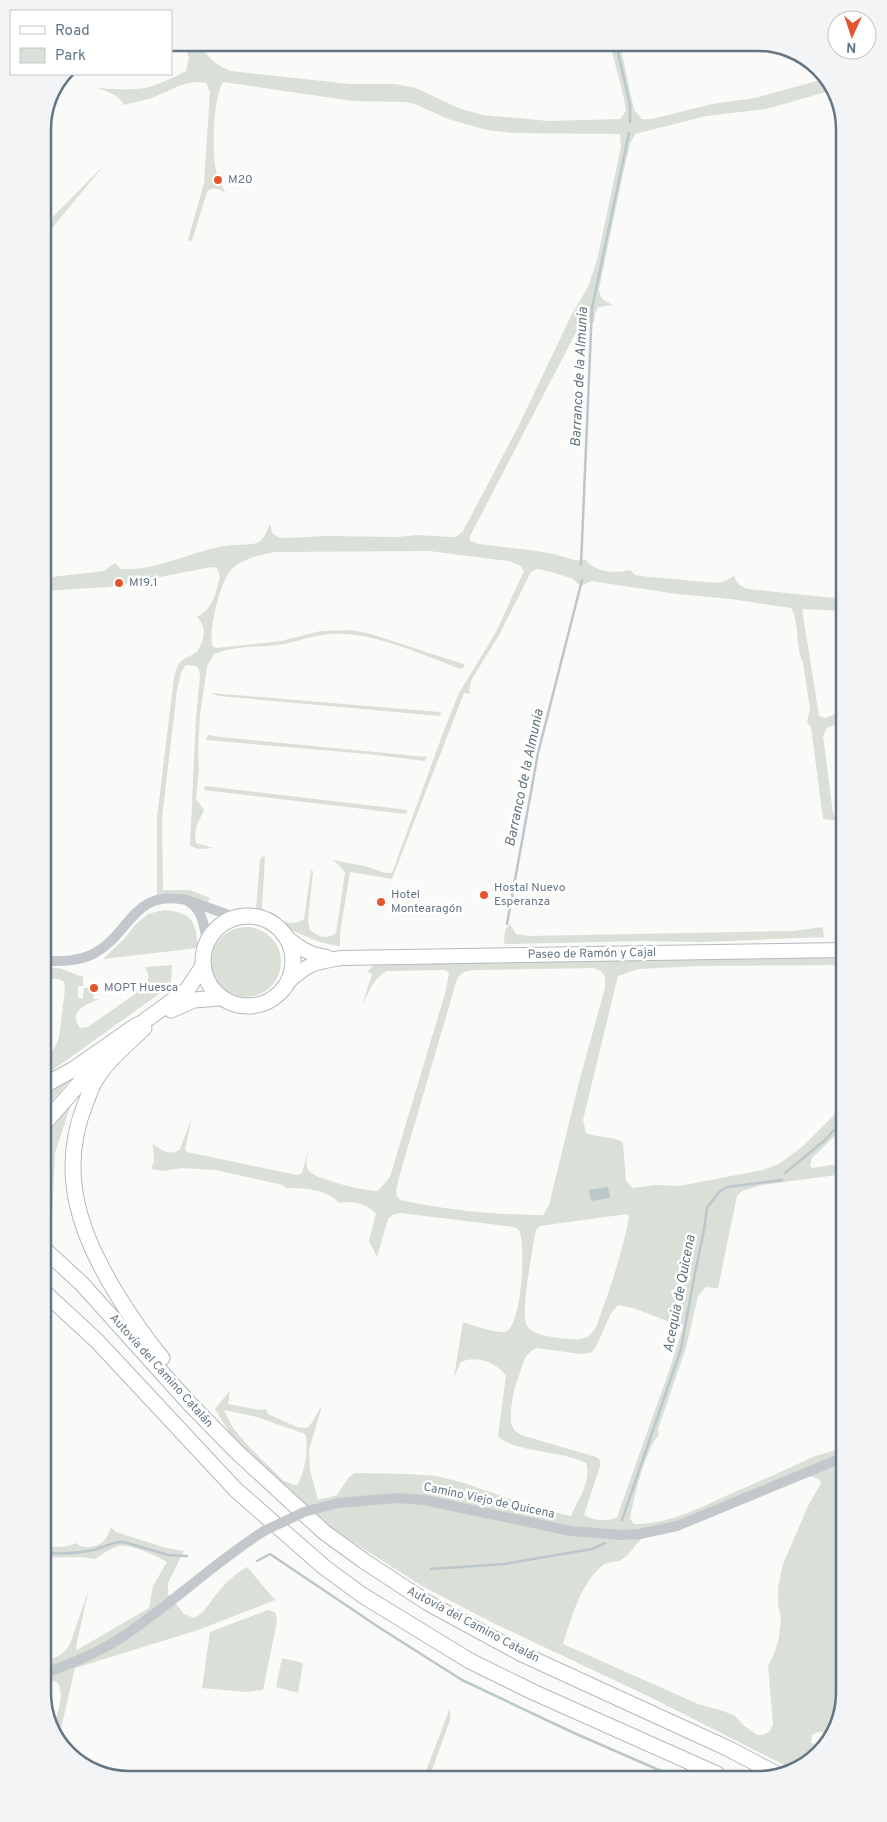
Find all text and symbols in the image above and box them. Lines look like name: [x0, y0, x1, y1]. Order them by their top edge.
legend: [10, 10, 172, 75]
north arrow: [827, 10, 877, 60]
text: Road: [55, 22, 90, 41]
text: N: [846, 38, 857, 55]
text: Park: [55, 47, 86, 66]
place label: M20: [228, 172, 253, 188]
marker: M20: [212, 174, 224, 186]
water label: Barranco de la Almunia: [568, 306, 592, 447]
place label: M19.1: [129, 575, 157, 591]
marker: M19.1: [113, 577, 125, 589]
water label: Barranco de la Almunia: [502, 707, 548, 848]
place label: Hostal Nuevo Esperanza: [494, 880, 566, 910]
place label: Hotel Montearagón: [391, 887, 462, 917]
marker: Hostal Nuevo Esperanza: [478, 889, 490, 901]
marker: Hotel Montearagón: [375, 896, 387, 908]
street label: Paseo de Ramón y Cajal: [528, 945, 656, 963]
place label: MOPT Huesca: [104, 980, 178, 996]
marker: MOPT Huesca: [88, 982, 100, 994]
water label: Acequia de Quicena: [660, 1233, 700, 1354]
street label: Autovía del Camino Catalán: [105, 1311, 217, 1431]
street label: Camino Viejo de Quicena: [422, 1479, 556, 1523]
street label: Autovía del Camino Catalán: [404, 1583, 542, 1667]

